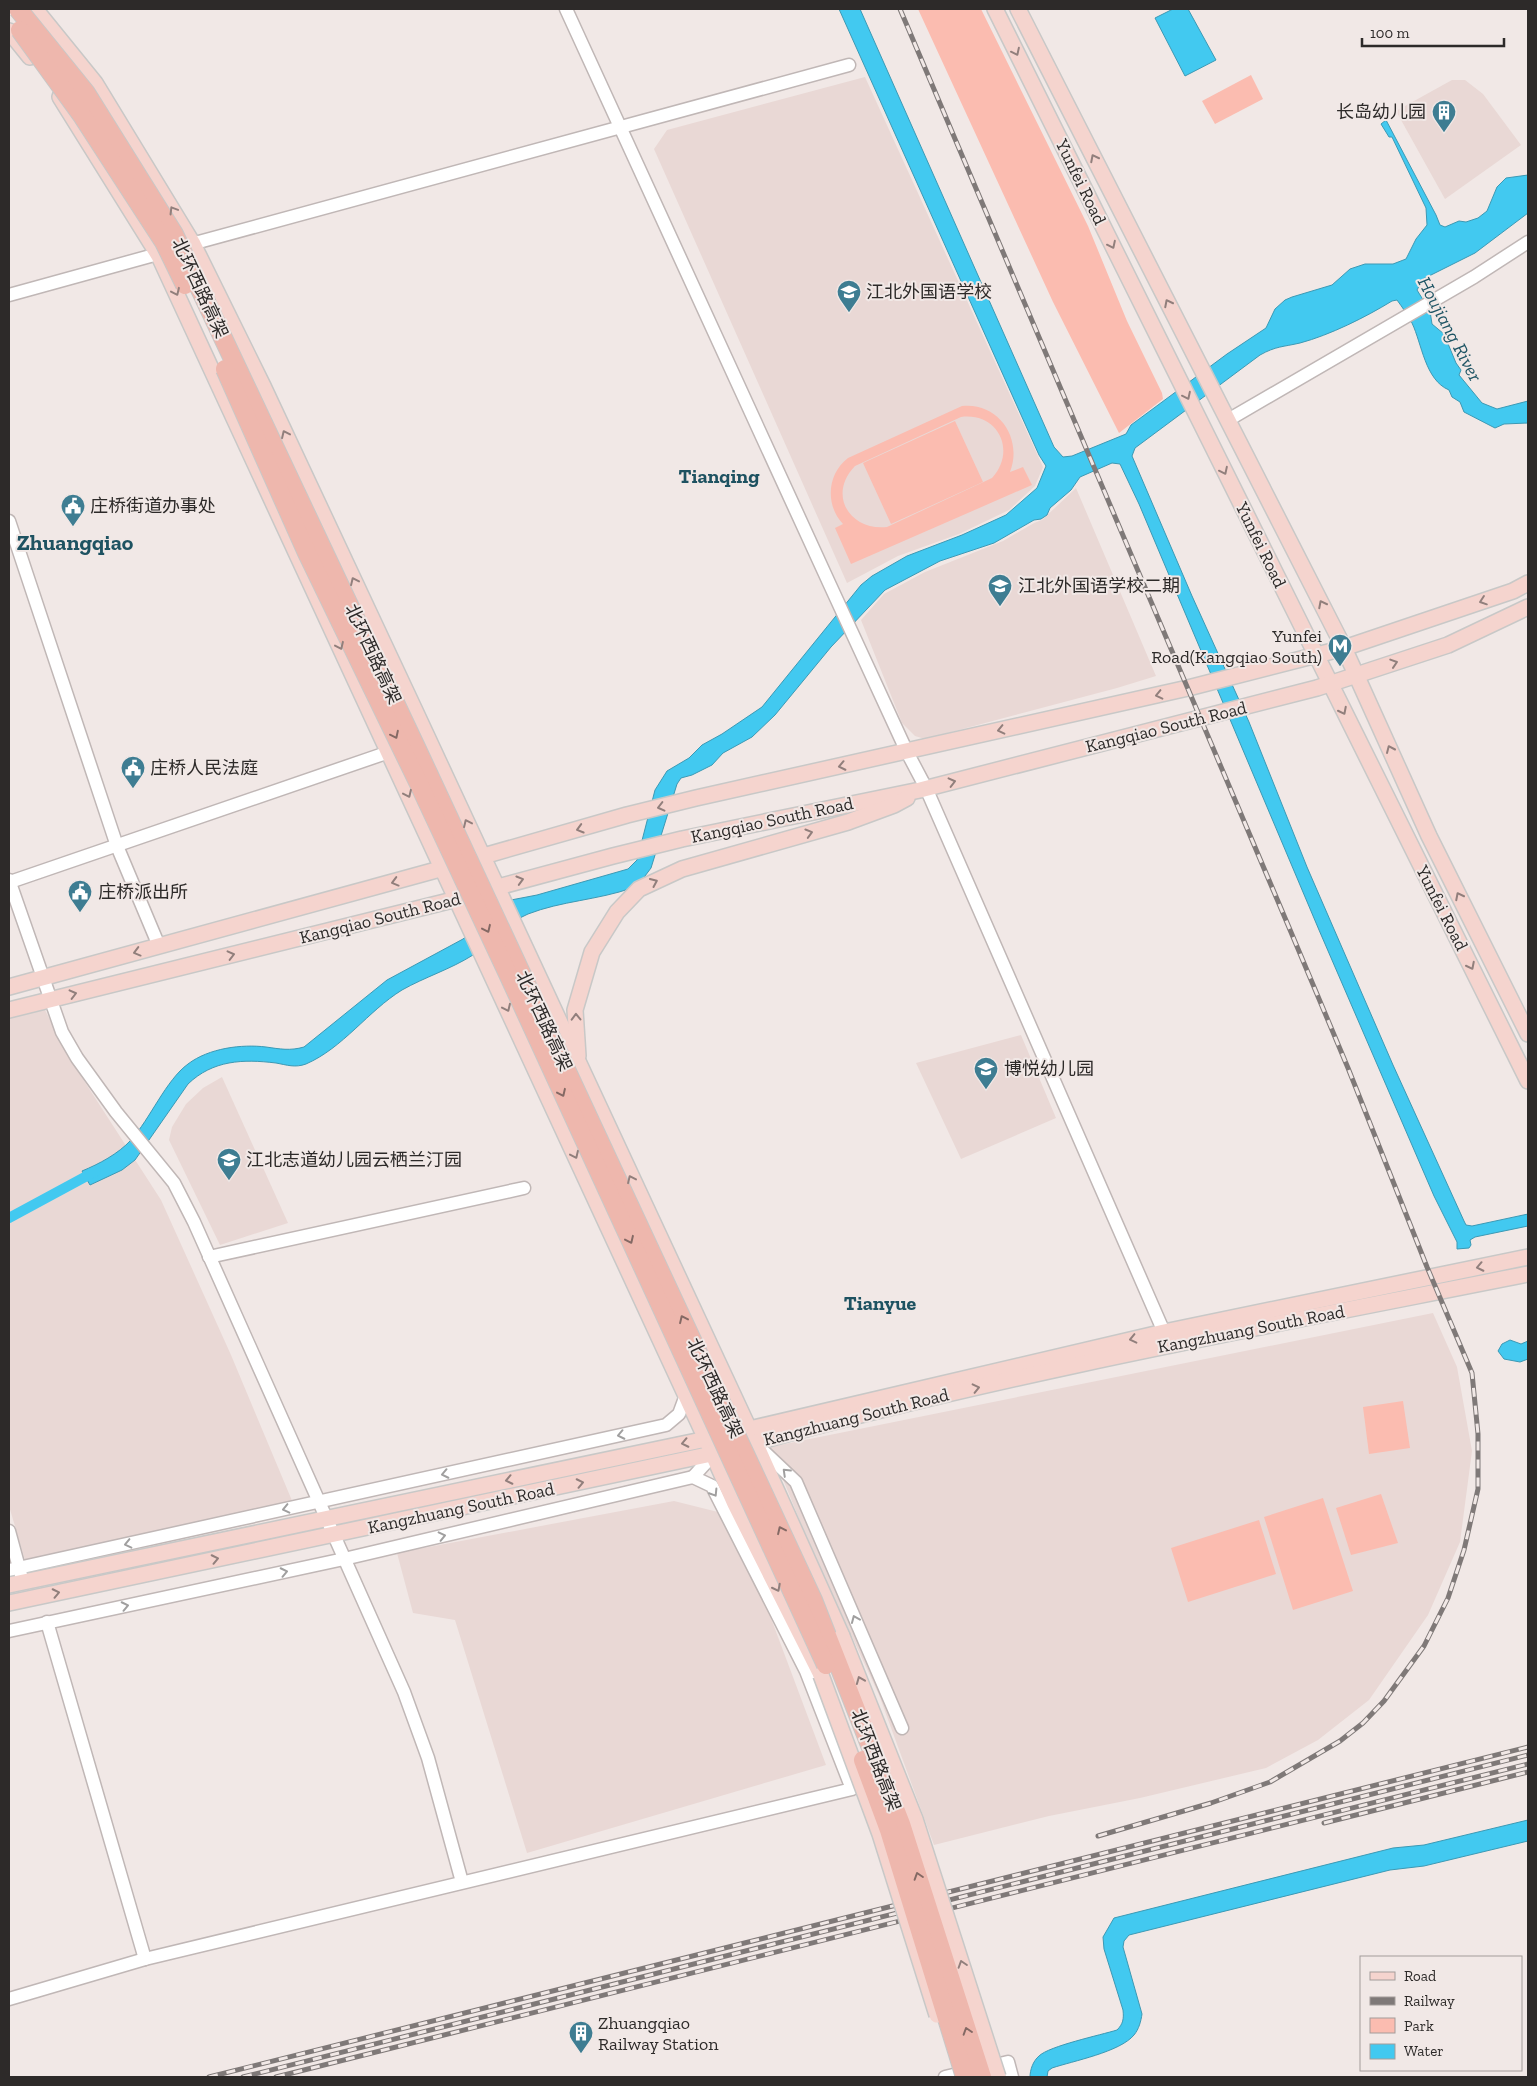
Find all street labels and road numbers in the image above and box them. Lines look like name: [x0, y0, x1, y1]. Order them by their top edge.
street label: Yunfei Road: [1050, 135, 1111, 228]
street label: 北环西路高架: [167, 234, 233, 342]
street label: Yunfei Road: [1230, 498, 1291, 591]
street label: 北环西路高架: [340, 600, 406, 708]
street label: Kangqiao South Road: [1083, 696, 1249, 758]
street label: Kangqiao South Road: [689, 792, 855, 848]
street label: Yunfei Road: [1411, 861, 1473, 954]
street label: Kangqiao South Road: [297, 887, 463, 949]
street label: 北环西路高架: [511, 967, 577, 1075]
street label: Kangzhuang South Road: [1156, 1300, 1347, 1358]
street label: 北环西路高架: [682, 1334, 748, 1442]
street label: Kangzhuang South Road: [761, 1383, 951, 1451]
street label: Kangzhuang South Road: [366, 1477, 556, 1539]
street label: 北环西路高架: [846, 1706, 906, 1814]

